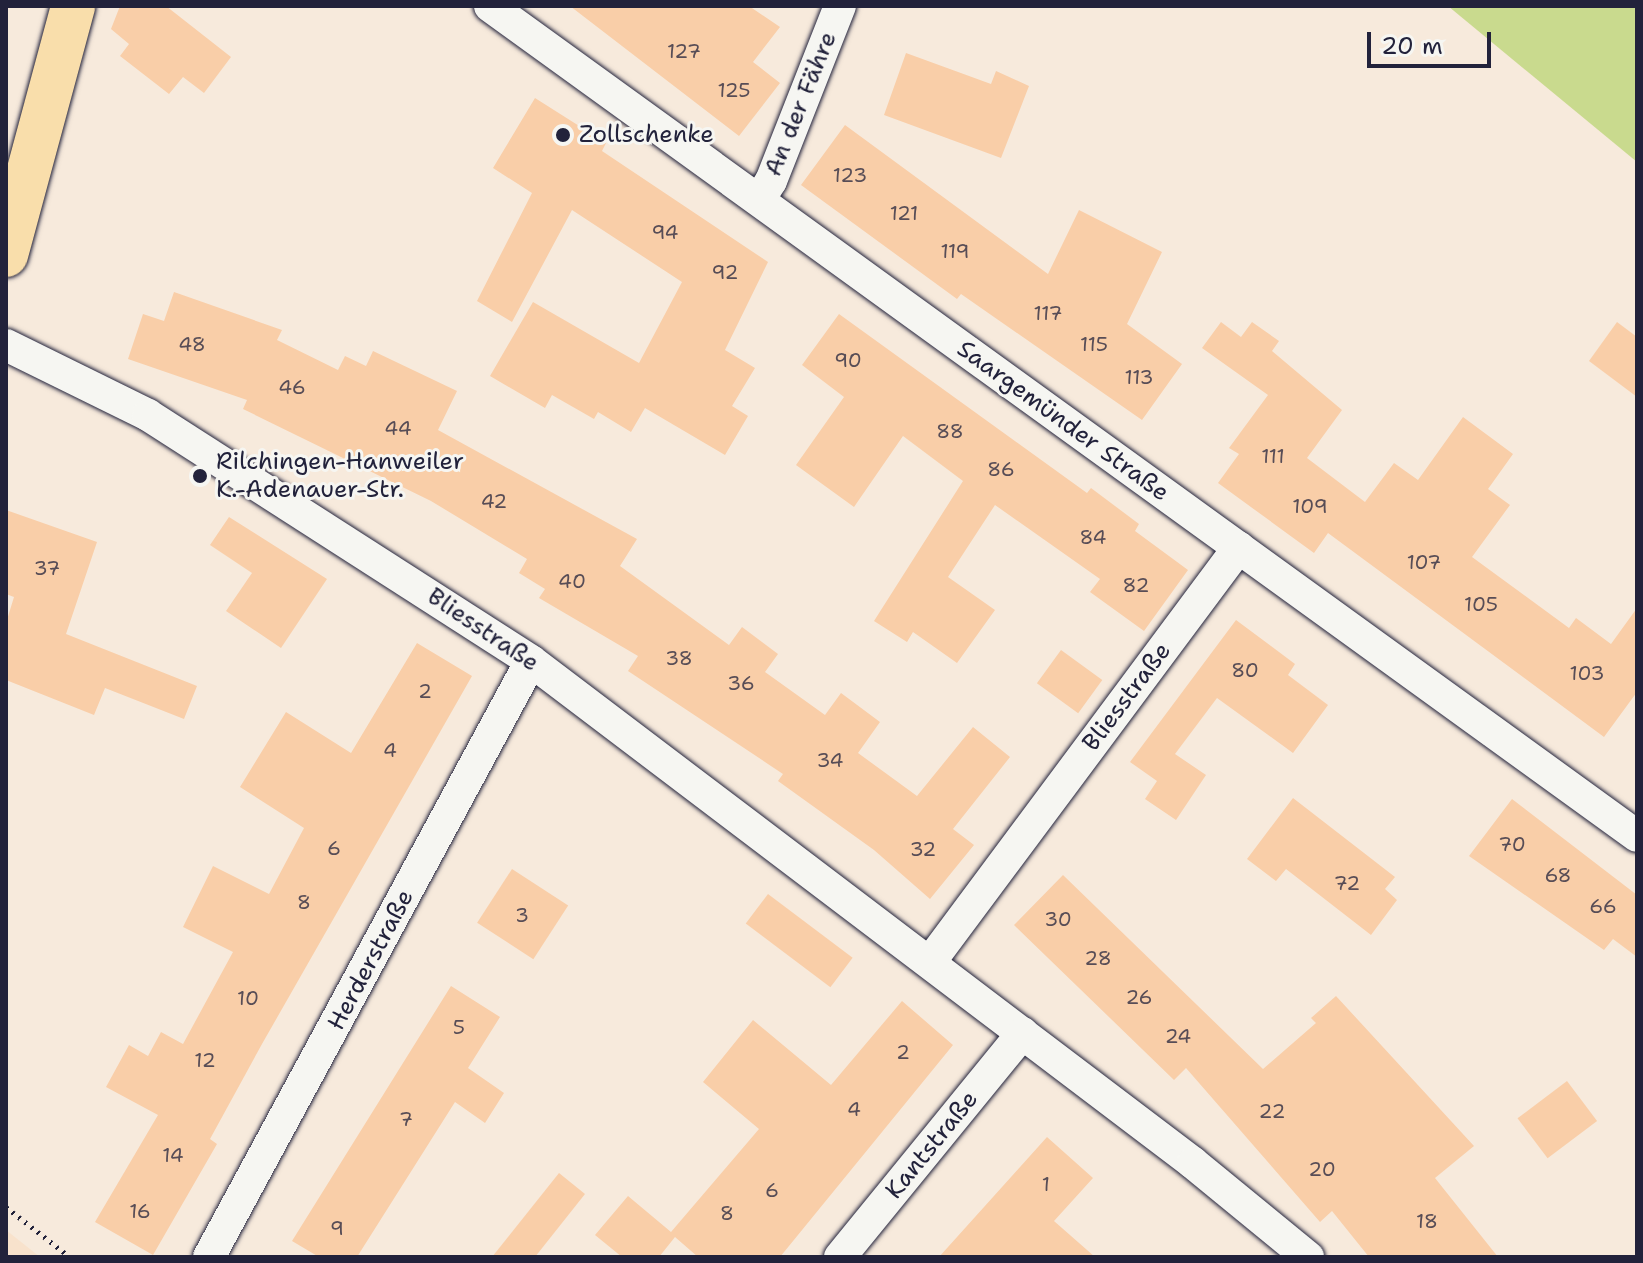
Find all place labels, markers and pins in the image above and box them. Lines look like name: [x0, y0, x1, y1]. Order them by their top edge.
place label: Zollschenke: [579, 121, 714, 149]
marker: Zollschenke: [554, 126, 572, 144]
place label: Rilchingen-Hanweiler K.-Adenauer-Str.: [216, 448, 464, 504]
marker: Rilchingen-Hanweiler K.-Adenauer-Str.: [191, 467, 209, 485]

